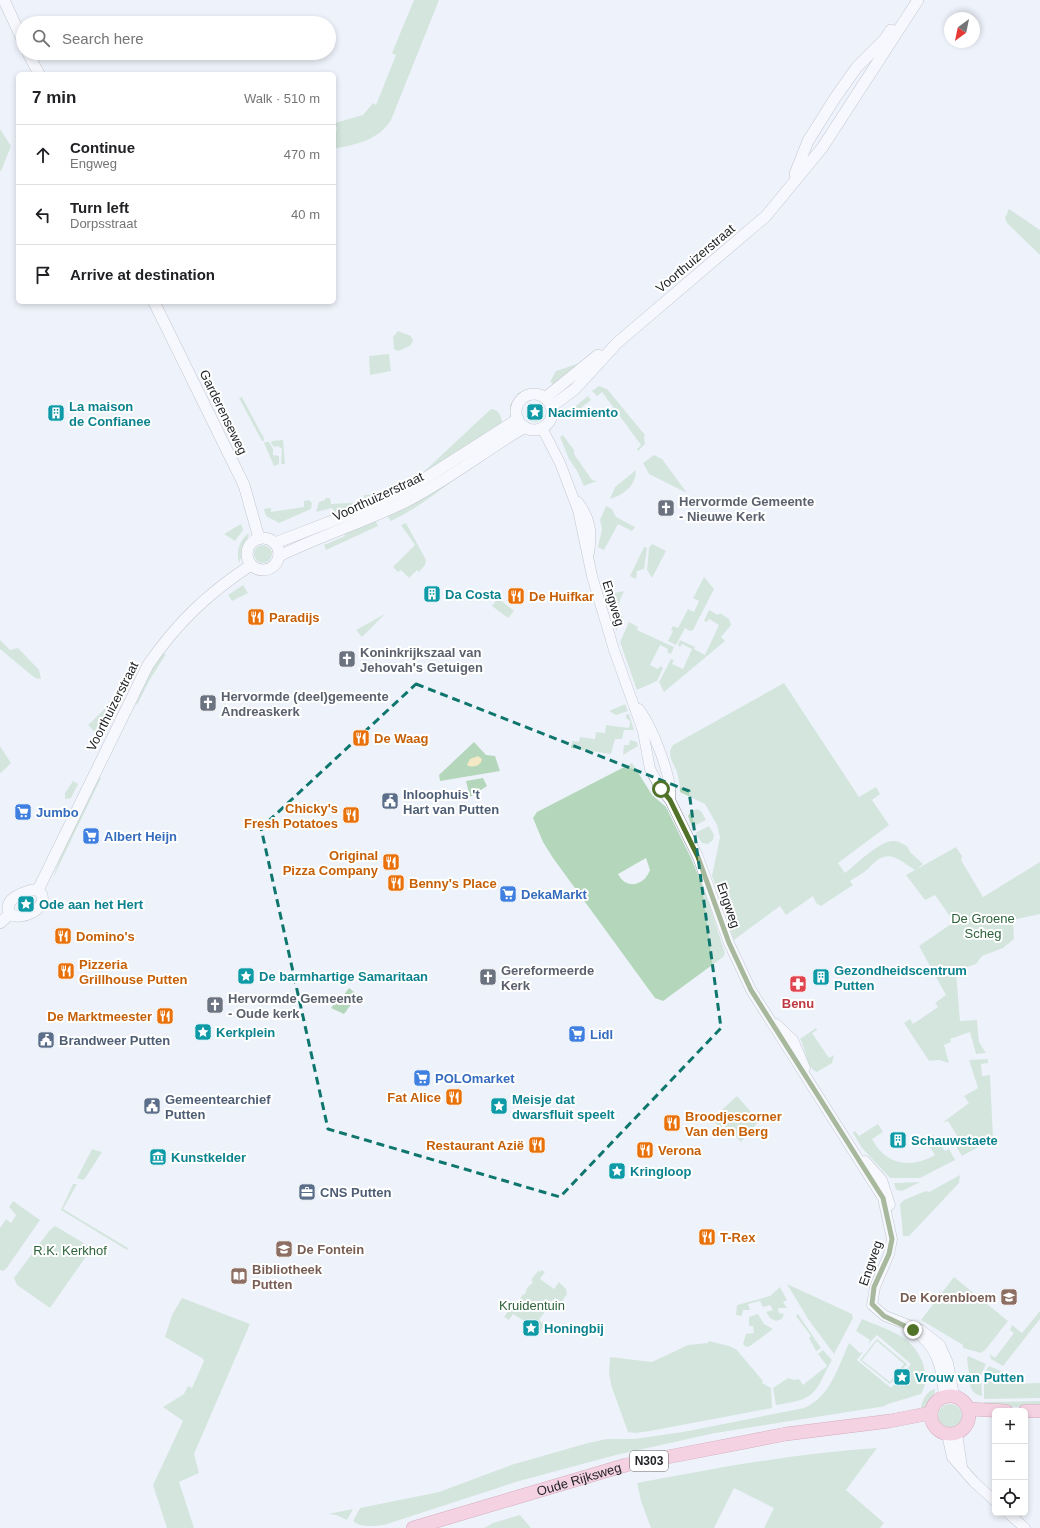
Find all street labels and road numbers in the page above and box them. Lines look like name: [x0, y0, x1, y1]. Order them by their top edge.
street label: Voorthuizerstraat: [653, 221, 738, 296]
street label: Garderenseweg: [197, 367, 251, 457]
street label: Voorthuizerstraat: [331, 469, 426, 524]
street label: Engweg: [599, 578, 628, 628]
street label: Voorthuizerstraat: [83, 659, 142, 753]
street label: Engweg: [714, 881, 743, 930]
street label: Engweg: [856, 1239, 885, 1288]
road number: N303: [630, 1451, 668, 1471]
street label: Oude Rijksweg: [535, 1460, 623, 1499]

